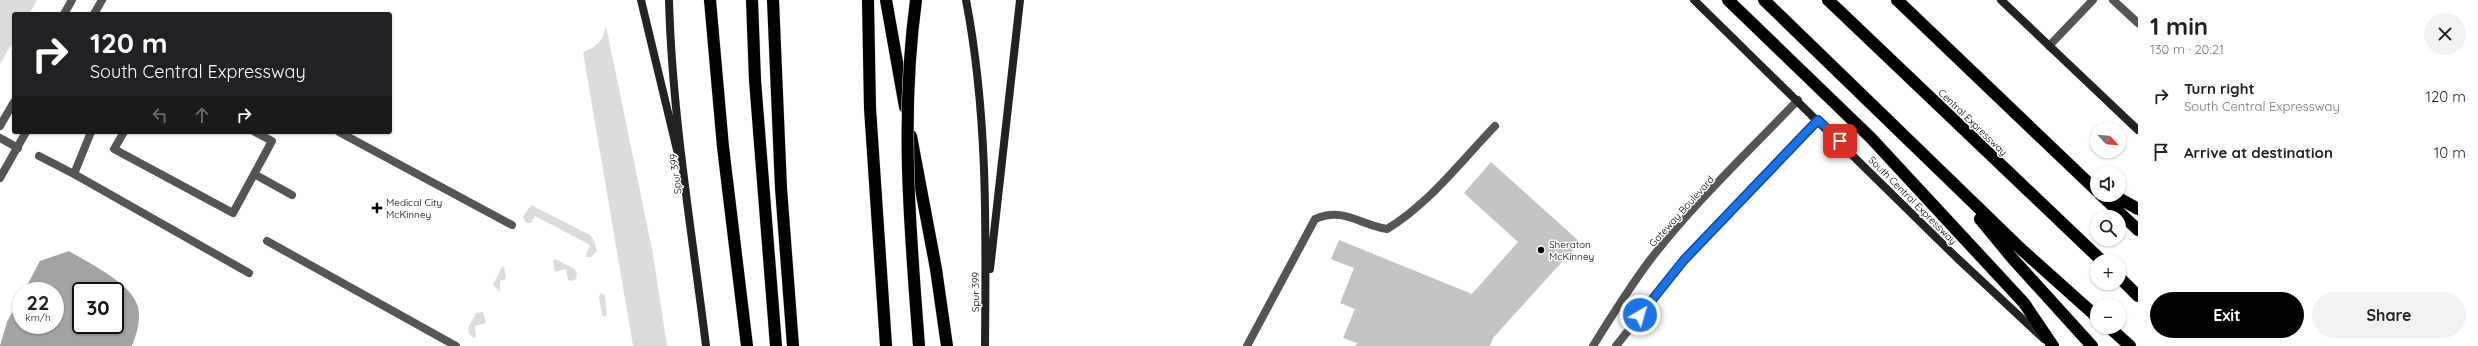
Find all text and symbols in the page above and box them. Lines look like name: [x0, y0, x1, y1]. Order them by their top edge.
text: 1 min: [2150, 11, 2208, 41]
button: close: [2424, 13, 2466, 55]
text: 120 m: [90, 25, 168, 60]
icon: right: [24, 28, 76, 80]
text: 130 m · 20:21: [2150, 41, 2224, 57]
text: South Central Expressway: [90, 60, 306, 83]
text: Turn right: [2184, 79, 2255, 98]
icon: right: [2150, 85, 2172, 107]
street label: Central Expressway: [1936, 86, 2010, 159]
text: 120 m: [2425, 87, 2466, 106]
text: South Central Expressway: [2184, 98, 2340, 114]
icon: left: [149, 104, 171, 126]
icon: ahead: [191, 104, 213, 126]
icon: right: [233, 104, 255, 126]
north arrow: [2090, 122, 2126, 158]
map controls: [2090, 122, 2126, 334]
pin: [1823, 124, 1857, 158]
icon: arrive: [1829, 130, 1851, 152]
icon: arrive: [2150, 141, 2172, 163]
text: Arrive at destination: [2184, 143, 2333, 162]
text: 10 m: [2434, 143, 2466, 162]
street label: Spur 399: [667, 153, 684, 195]
street label: South Central Expressway: [1866, 153, 1960, 247]
button: sound: [2090, 166, 2126, 202]
street label: Gateway Boulevard: [1646, 173, 1717, 250]
place label: Medical City McKinney: [386, 196, 442, 221]
marker: Medical City McKinney: [371, 202, 383, 214]
button: search: [2090, 210, 2126, 246]
place label: Sheraton McKinney: [1549, 238, 1594, 263]
marker: Sheraton McKinney: [1536, 245, 1546, 255]
button: +: [2090, 254, 2126, 290]
street label: Spur 399: [969, 271, 982, 312]
speed limit sign: 30: [72, 282, 124, 334]
text: 22: [27, 290, 49, 315]
button: Exit: [2150, 292, 2304, 338]
button: Share: [2312, 292, 2466, 338]
position arrow: [1619, 294, 1661, 336]
button: −: [2090, 298, 2126, 334]
text: km/h: [25, 311, 51, 324]

